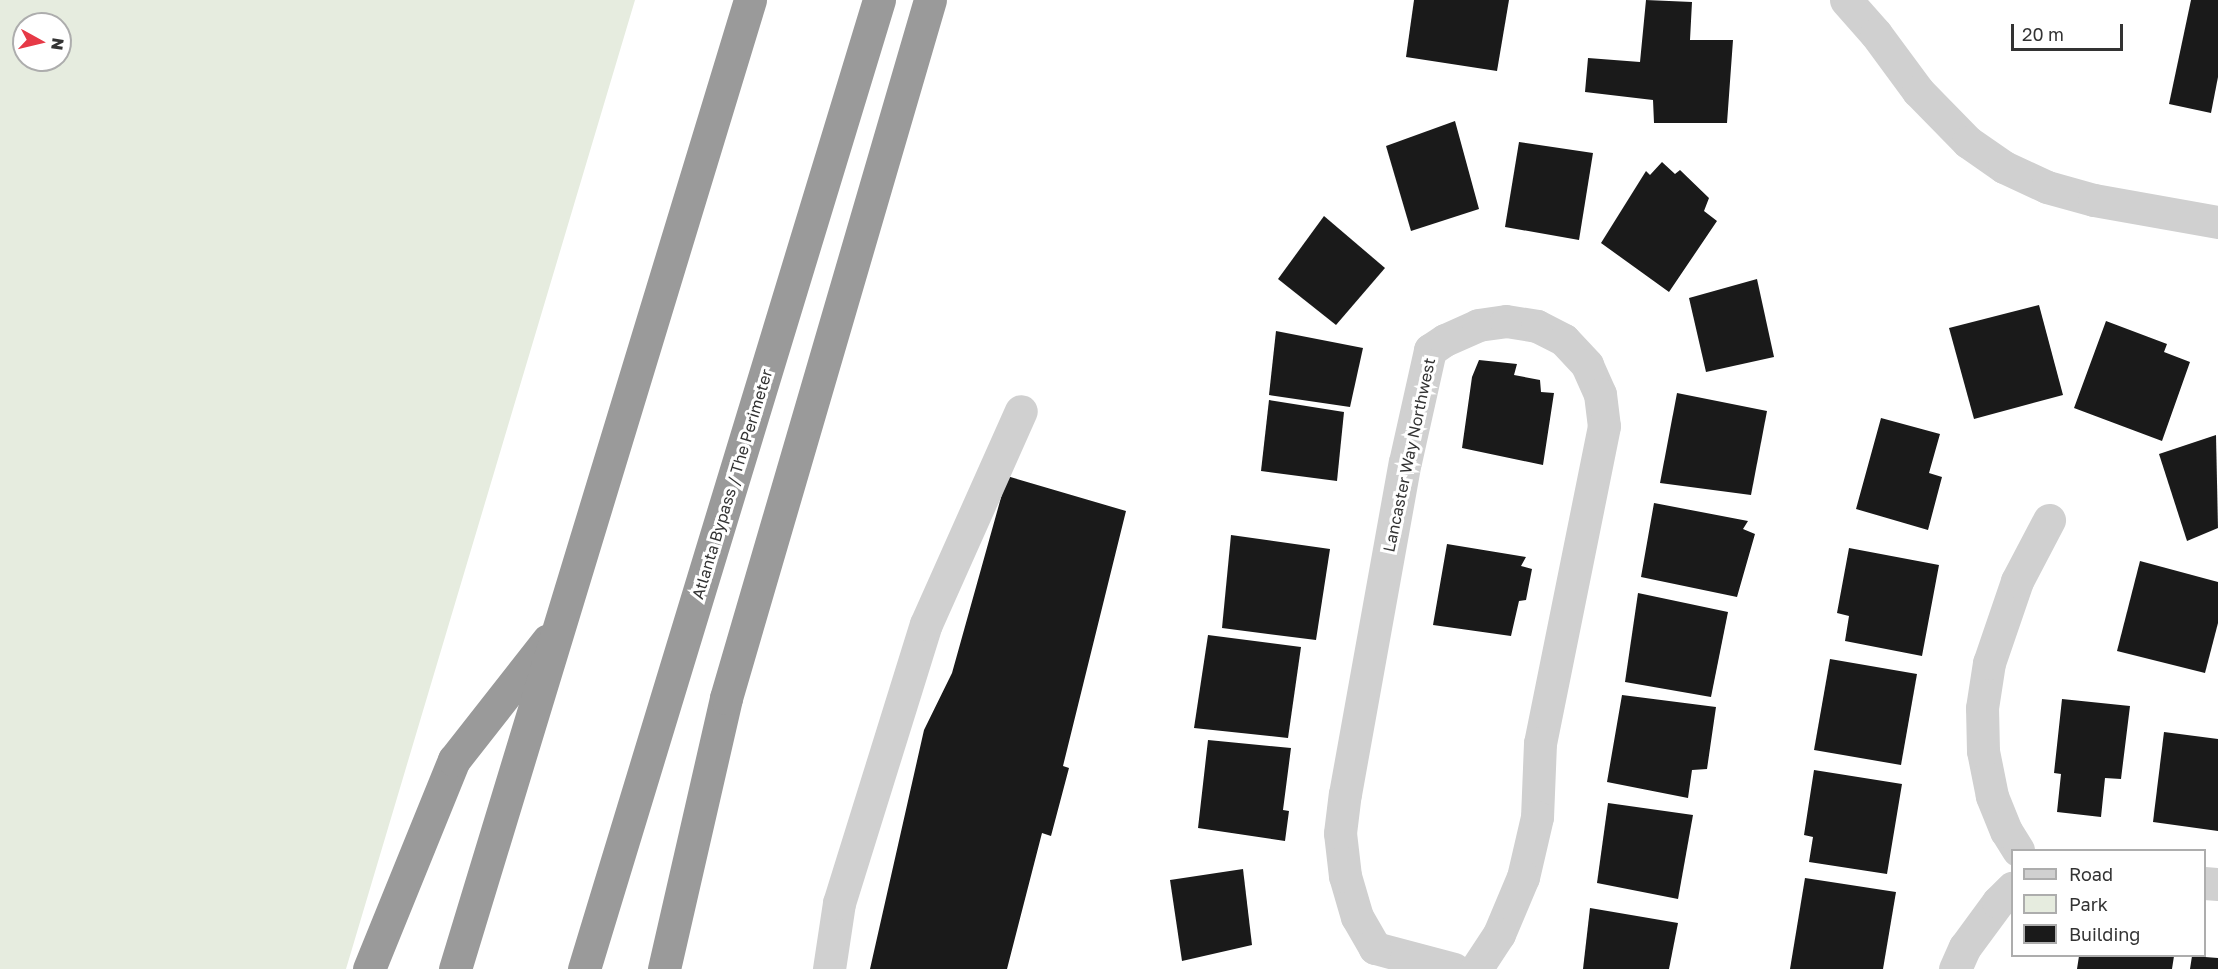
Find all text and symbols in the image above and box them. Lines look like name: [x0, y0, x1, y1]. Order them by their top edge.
north arrow: [12, 12, 72, 72]
scale bar: [2014, 12, 2126, 50]
text: 20 m: [2022, 23, 2064, 45]
text: N: [47, 37, 69, 52]
street label: Lancaster Way Northwest: [1379, 356, 1439, 554]
street label: Atlanta Bypass / The Perimeter: [688, 367, 776, 601]
legend: [2011, 849, 2206, 957]
text: Road: [2069, 863, 2113, 885]
text: Park: [2069, 893, 2108, 915]
text: Building: [2069, 923, 2140, 945]

